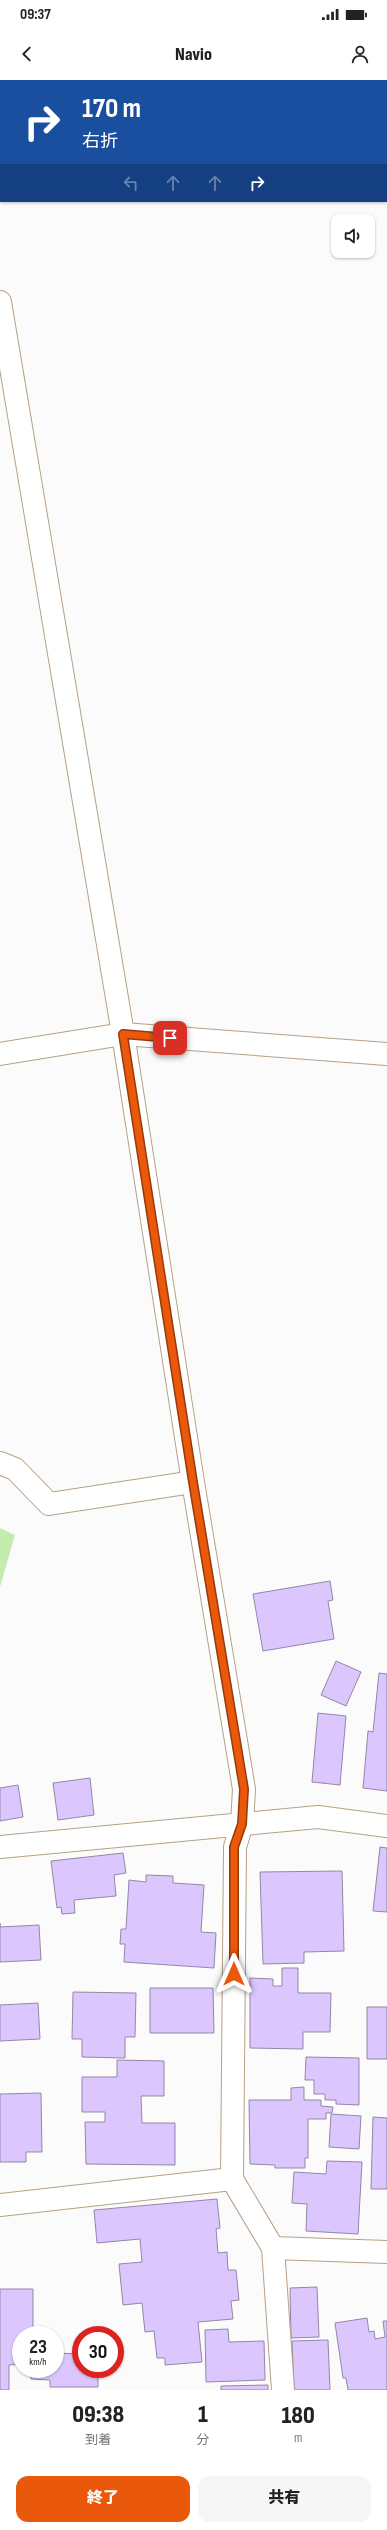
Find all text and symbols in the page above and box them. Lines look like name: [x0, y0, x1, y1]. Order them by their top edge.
text: 09:37: [20, 5, 51, 24]
icon: back: [16, 43, 38, 65]
icon: person: [349, 43, 371, 65]
text: Navio: [175, 44, 212, 65]
text: 170 m: [82, 92, 141, 125]
icon: right: [16, 96, 68, 148]
text: 右折: [82, 131, 118, 152]
icon: left: [120, 172, 142, 194]
icon: ahead: [162, 172, 184, 194]
icon: ahead: [204, 172, 226, 194]
icon: right: [246, 172, 268, 194]
map controls: [331, 214, 375, 258]
button: sound: [331, 214, 375, 258]
pin: [153, 1021, 187, 1055]
icon: arrive: [159, 1027, 181, 1049]
position arrow: [213, 1953, 255, 1995]
speed limit sign: 30: [72, 2326, 124, 2378]
text: 23: [29, 2335, 47, 2359]
text: km/h: [29, 2356, 47, 2368]
text: 09:38: [72, 2400, 124, 2429]
text: 1: [198, 2400, 208, 2429]
text: 180: [282, 2401, 315, 2430]
text: m: [294, 2430, 302, 2446]
text: 到着: [85, 2432, 111, 2448]
text: 分: [196, 2432, 209, 2448]
button: 終了: [16, 2476, 190, 2522]
button: 共有: [198, 2476, 371, 2522]

